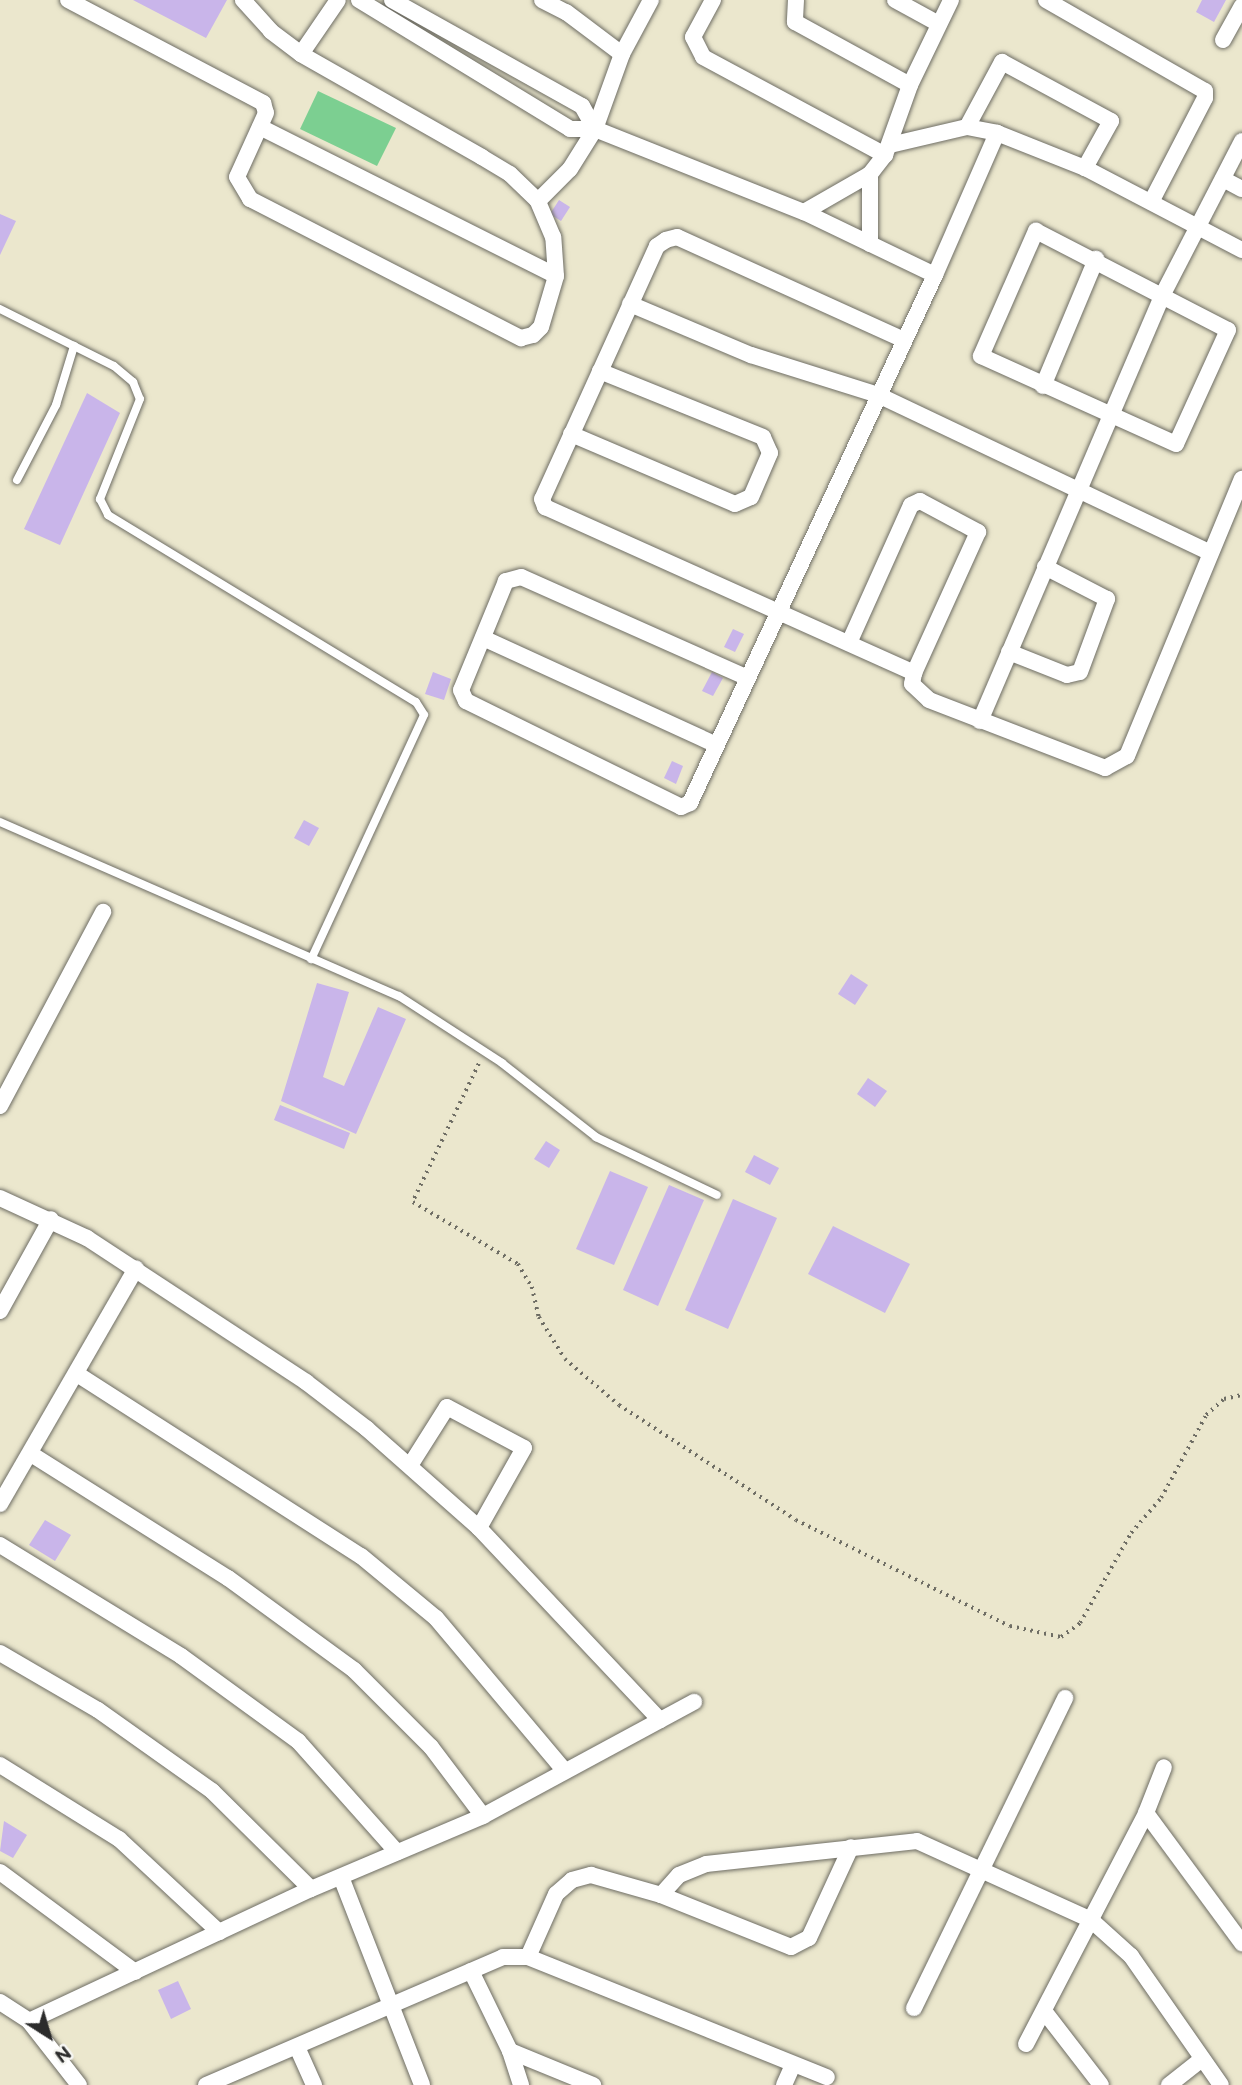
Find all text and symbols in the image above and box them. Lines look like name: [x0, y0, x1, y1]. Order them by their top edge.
north arrow: [14, 2001, 84, 2071]
text: N: [49, 2040, 75, 2067]

